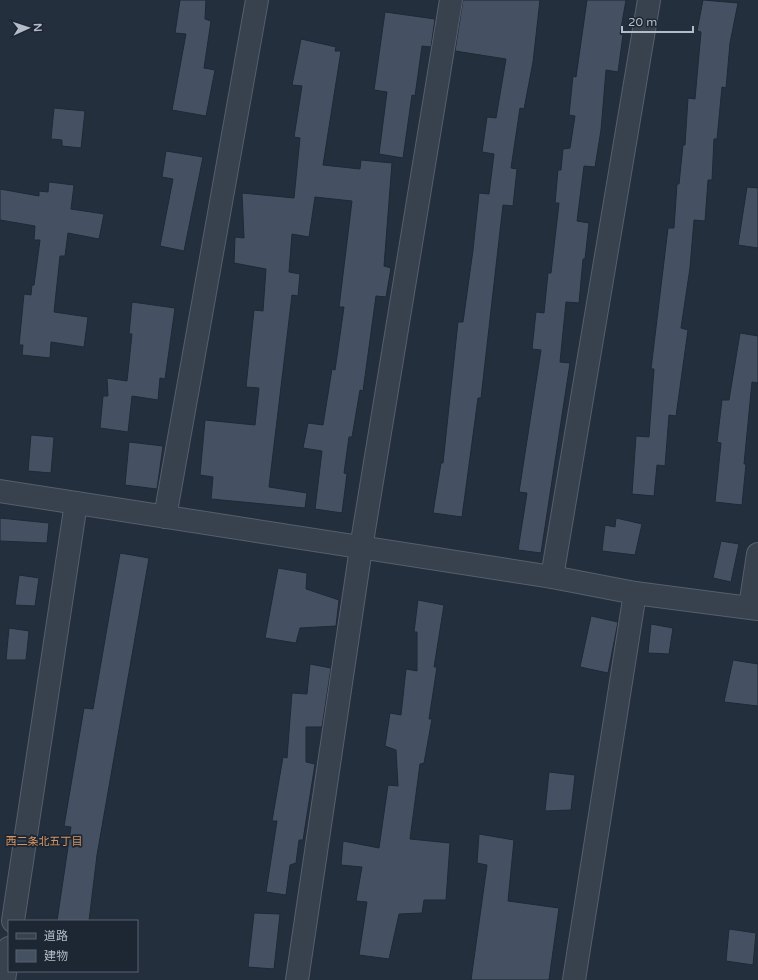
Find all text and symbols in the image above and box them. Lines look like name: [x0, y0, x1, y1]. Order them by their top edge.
north arrow: [8, 8, 48, 48]
scale bar: [622, 8, 693, 34]
text: 20 m: [628, 15, 657, 29]
text: N: [31, 23, 44, 32]
district label: 西二条北五丁目: [6, 835, 83, 848]
legend: [8, 920, 138, 972]
text: 道路: [44, 929, 68, 943]
text: 建物: [44, 949, 68, 963]

